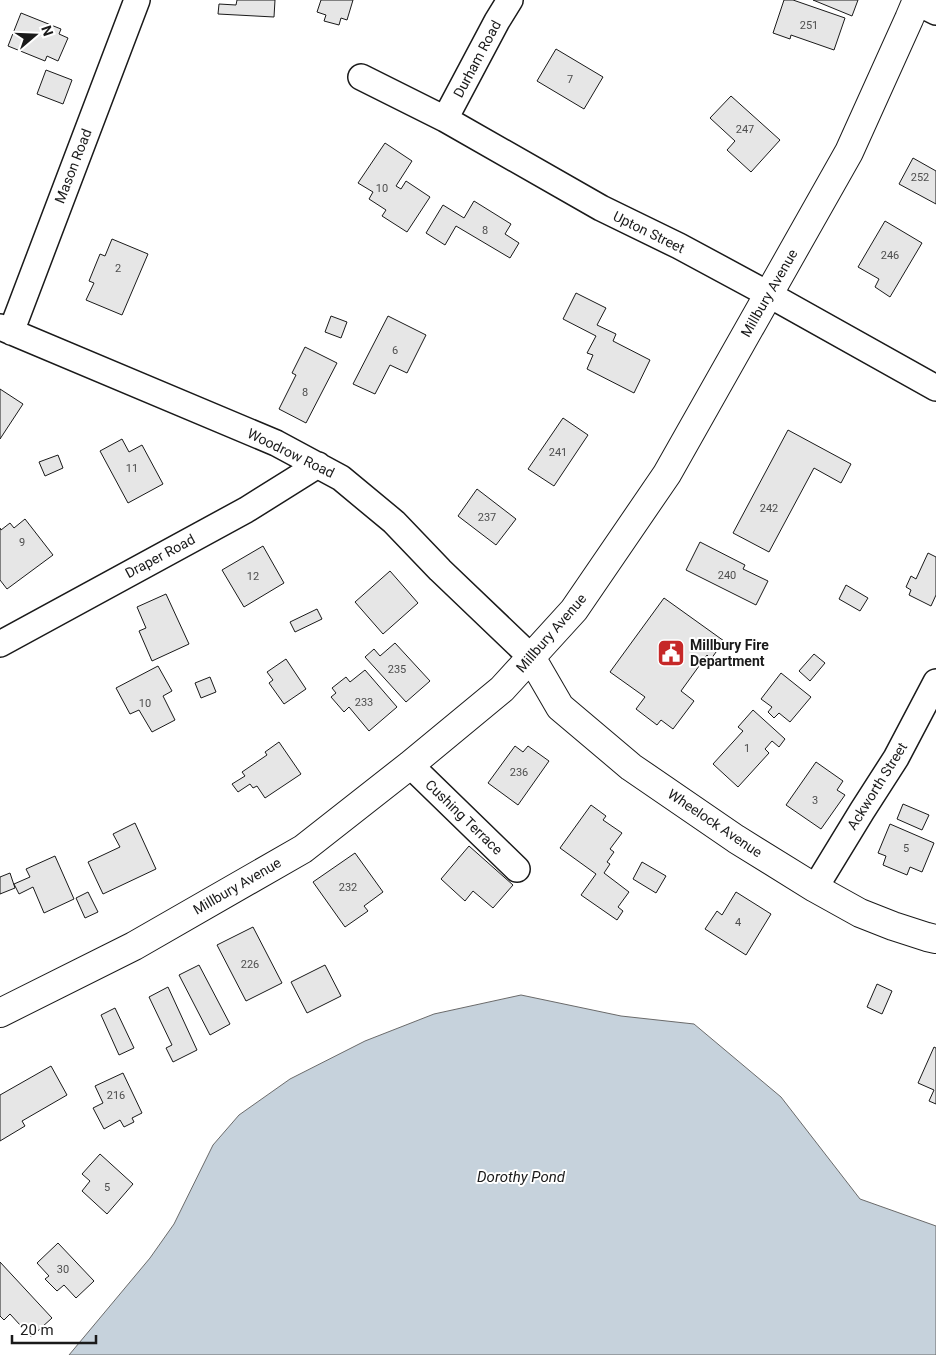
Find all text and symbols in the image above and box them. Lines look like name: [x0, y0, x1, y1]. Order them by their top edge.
north arrow: [10, 10, 60, 60]
street label: Durham Road: [450, 18, 504, 100]
house number: 251: [800, 19, 818, 32]
text: N: [38, 23, 56, 38]
house number: 7: [567, 73, 573, 86]
house number: 247: [736, 123, 754, 136]
street label: Mason Road: [51, 127, 95, 205]
house number: 252: [911, 171, 929, 184]
house number: 10: [376, 182, 388, 195]
street label: Upton Street: [611, 208, 688, 256]
house number: 8: [482, 224, 488, 237]
street label: Millbury Avenue: [737, 246, 801, 340]
house number: 246: [881, 249, 899, 262]
house number: 2: [115, 262, 121, 275]
house number: 6: [392, 344, 398, 357]
house number: 8: [302, 386, 308, 399]
street label: Woodrow Road: [245, 425, 337, 481]
house number: 241: [549, 446, 567, 459]
house number: 11: [126, 462, 138, 475]
house number: 242: [760, 502, 778, 515]
house number: 237: [478, 511, 496, 524]
street label: Draper Road: [122, 531, 198, 581]
house number: 9: [19, 536, 25, 549]
house number: 240: [718, 569, 736, 582]
house number: 12: [247, 570, 259, 583]
street label: Millbury Avenue: [513, 590, 589, 676]
place label: Millbury Fire Department: [690, 637, 769, 669]
public building icon: Millbury Fire Department: [656, 638, 686, 668]
house number: 235: [388, 663, 406, 676]
house number: 233: [355, 696, 373, 709]
house number: 10: [139, 697, 151, 710]
street label: Ackworth Street: [844, 739, 910, 833]
house number: 1: [744, 742, 750, 755]
house number: 236: [510, 766, 528, 779]
street label: Cushing Terrace: [422, 776, 506, 858]
street label: Wheelock Avenue: [665, 786, 765, 860]
house number: 3: [812, 794, 818, 807]
house number: 5: [903, 842, 909, 855]
street label: Millbury Avenue: [190, 854, 284, 918]
house number: 232: [339, 881, 357, 894]
house number: 4: [735, 916, 741, 929]
house number: 226: [241, 958, 259, 971]
house number: 216: [107, 1089, 125, 1102]
water label: Dorothy Pond: [477, 1168, 566, 1186]
house number: 5: [104, 1181, 110, 1194]
house number: 30: [57, 1263, 69, 1276]
scale bar: [12, 1312, 96, 1344]
text: 20 m: [20, 1321, 54, 1339]

